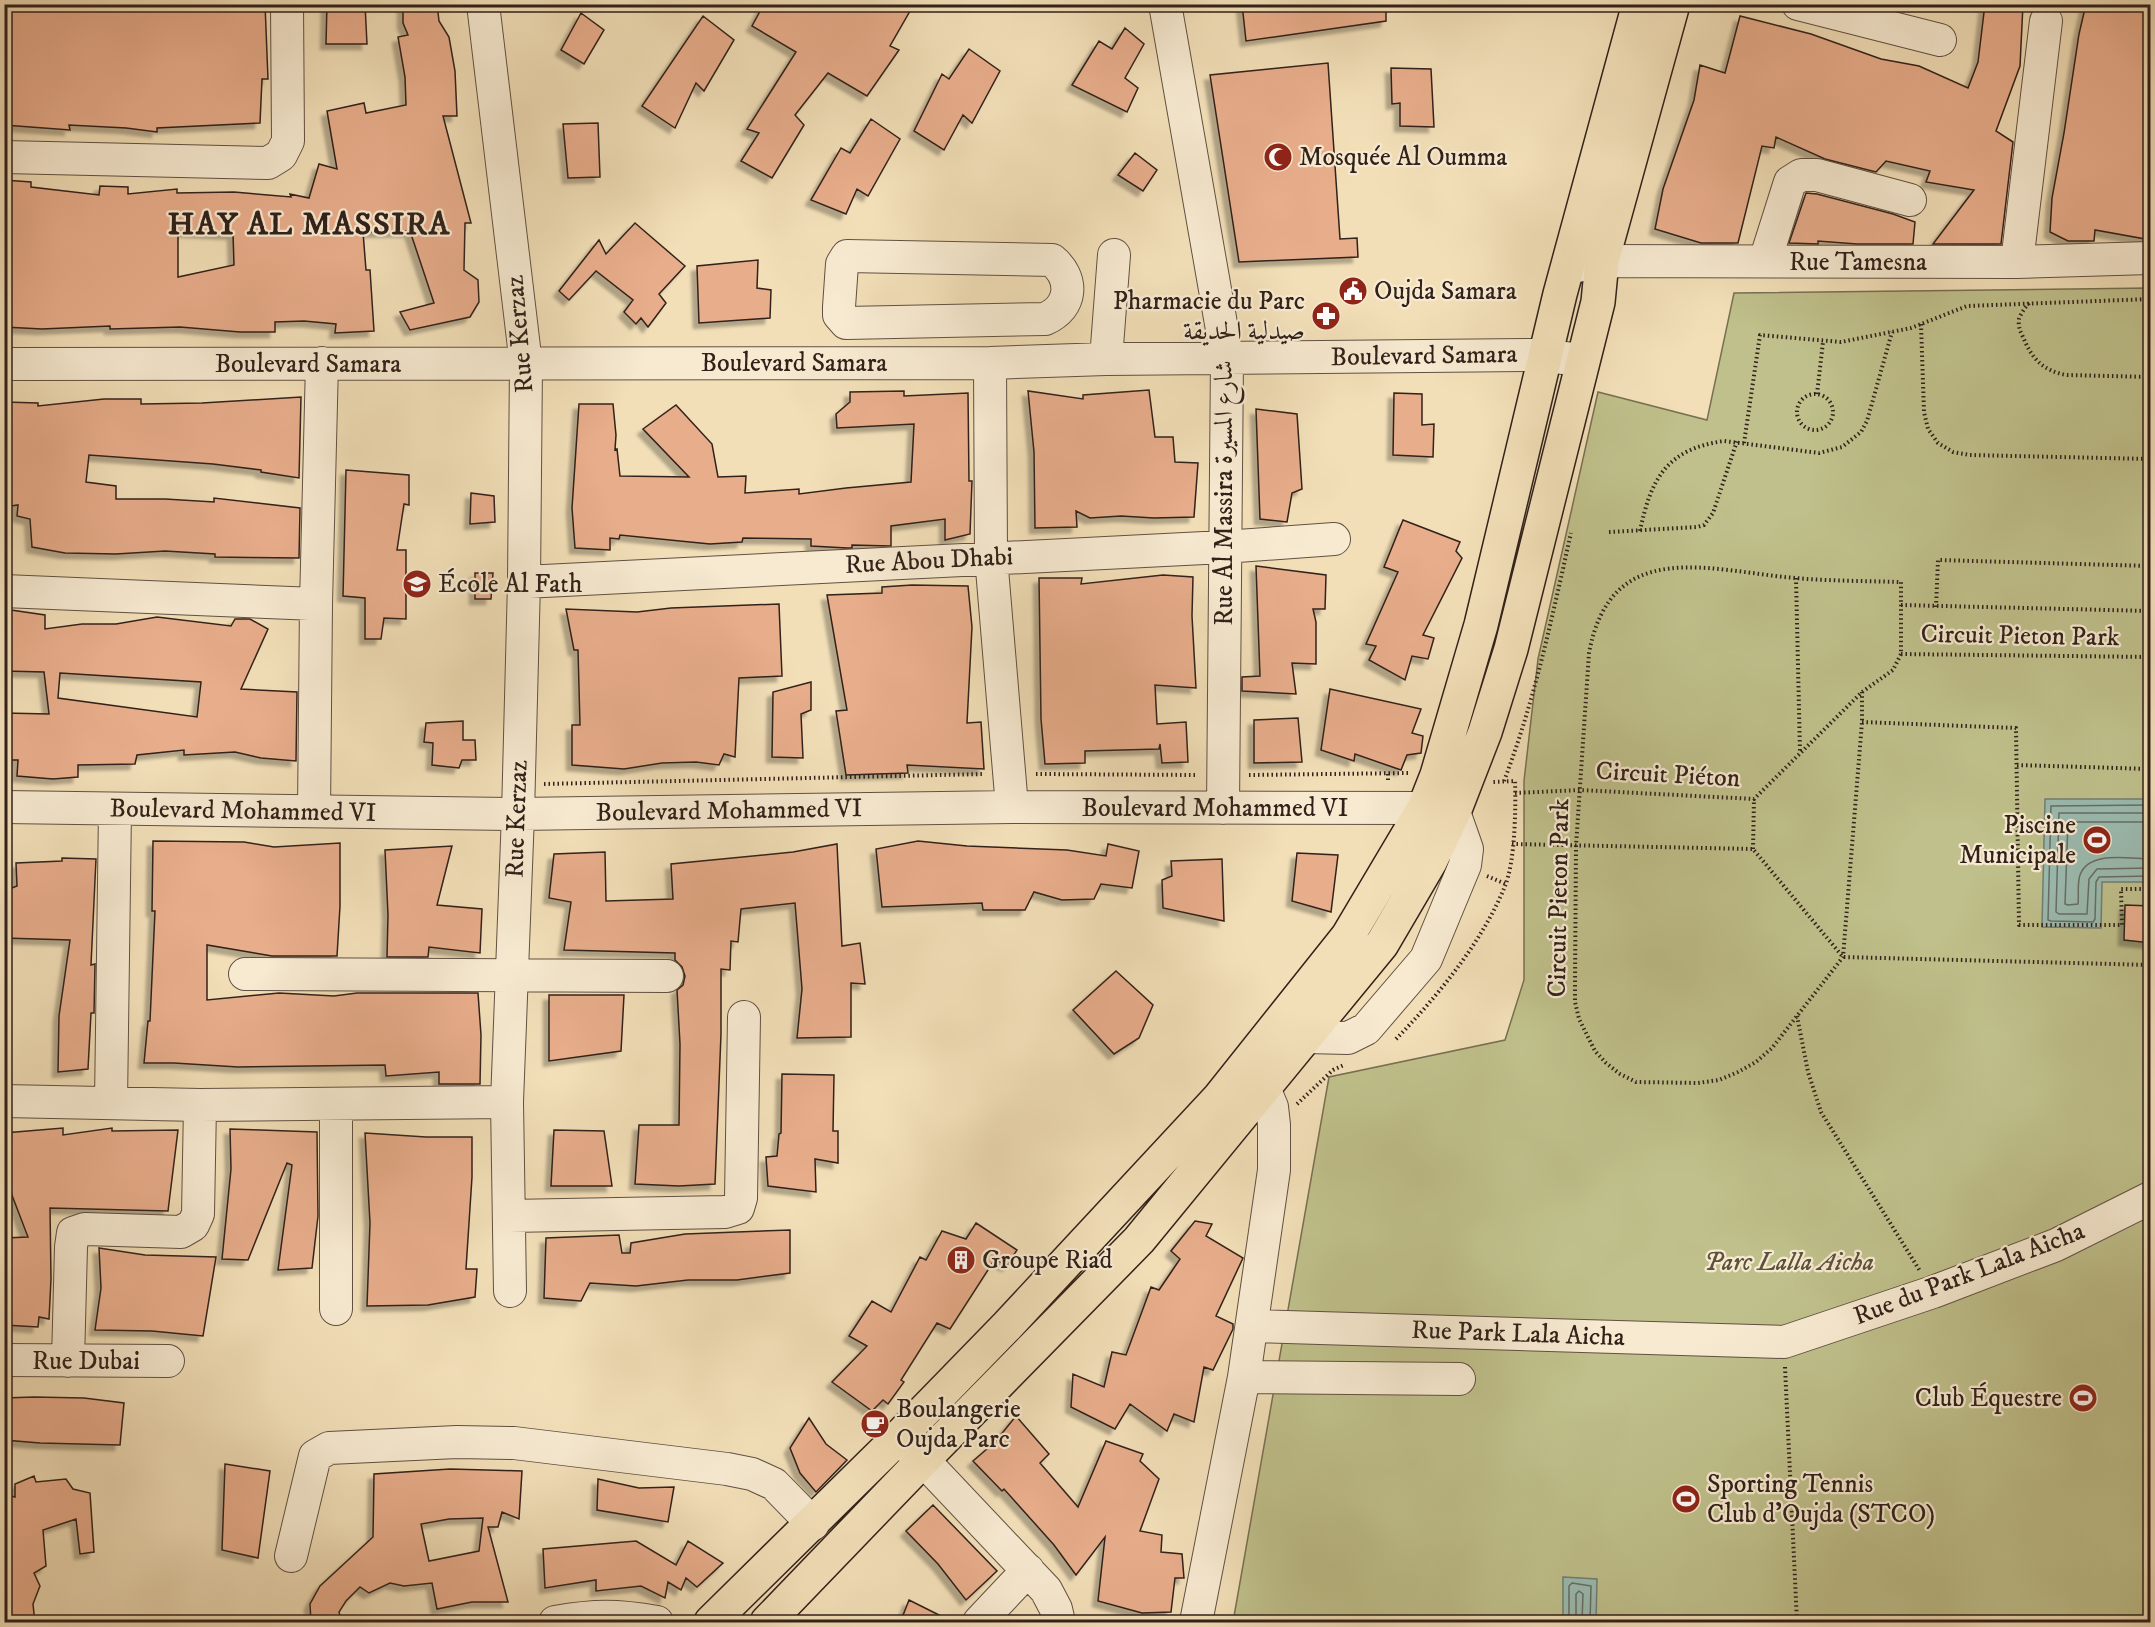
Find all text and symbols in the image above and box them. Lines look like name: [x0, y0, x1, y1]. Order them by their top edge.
mosque icon: Mosquée Al Oumma: [1262, 141, 1294, 173]
place label: Mosquée Al Oumma: [1299, 141, 1507, 174]
district label: HAY AL MASSIRA: [168, 205, 451, 245]
street label: Rue Tamesna: [1789, 246, 1927, 279]
street label: Rue Kerzaz: [498, 274, 542, 394]
public building icon: Oujda Samara: [1337, 275, 1369, 307]
place label: Oujda Samara: [1374, 275, 1517, 308]
place label: Pharmacie du Parc صيدلية الحديقة: [1113, 285, 1305, 348]
pharmacy icon: Pharmacie du Parc صيدلية الحديقة: [1310, 300, 1342, 332]
street label: Boulevard Samara: [1330, 338, 1518, 374]
street label: Boulevard Samara: [701, 347, 887, 380]
street label: Boulevard Samara: [215, 348, 401, 381]
street label: Rue Al Massira شارع المسيرة: [1208, 360, 1245, 626]
street label: Rue Abou Dhabi: [844, 540, 1014, 582]
school or university icon: École Al Fath: [401, 568, 433, 600]
place label: École Al Fath: [438, 568, 583, 601]
street label: Circuit Pieton Park: [1920, 618, 2120, 654]
street label: Circuit Piéton: [1595, 755, 1742, 795]
street label: Rue Kerzaz: [498, 759, 536, 879]
street label: Boulevard Mohammed VI: [109, 792, 377, 830]
street label: Boulevard Mohammed VI: [595, 792, 863, 830]
street label: Boulevard Mohammed VI: [1082, 792, 1348, 825]
street label: Circuit Pieton Park: [1541, 798, 1577, 998]
place label: Piscine Municipale: [1959, 809, 2076, 872]
sports icon: Piscine Municipale: [2081, 824, 2113, 856]
street label: Rue du Park Lala Aicha: [1849, 1215, 2089, 1333]
building icon: Groupe Riad: [945, 1244, 977, 1276]
place label: Groupe Riad: [982, 1244, 1112, 1277]
park label: Parc Lalla Aicha: [1704, 1246, 1874, 1279]
street label: Rue Park Lala Aicha: [1411, 1314, 1625, 1354]
street label: Rue Dubai: [32, 1345, 140, 1378]
place label: Club Équestre: [1915, 1382, 2062, 1415]
sports icon: Club Équestre: [2067, 1382, 2099, 1414]
place label: Boulangerie Oujda Parc: [896, 1393, 1021, 1456]
cafe icon: Boulangerie Oujda Parc: [859, 1408, 891, 1440]
place label: Sporting Tennis Club d'Oujda (STCO): [1707, 1468, 1935, 1531]
sports icon: Sporting Tennis Club d'Oujda (STCO): [1670, 1483, 1702, 1515]

